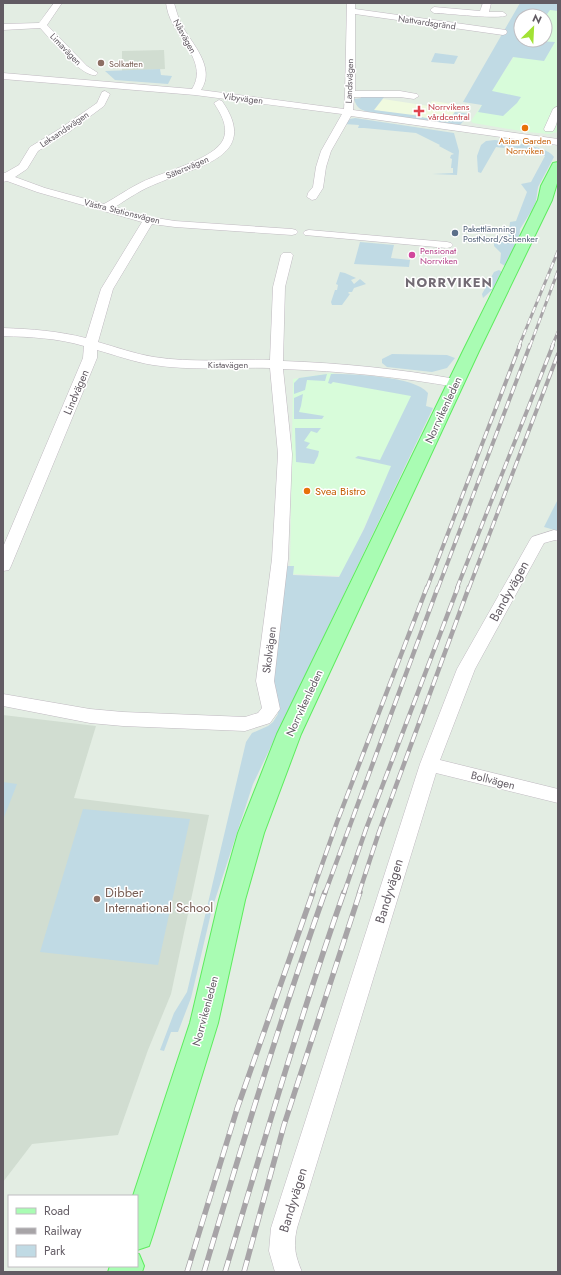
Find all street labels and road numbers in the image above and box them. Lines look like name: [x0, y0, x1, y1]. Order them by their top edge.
street label: Nattvardsgränd: [397, 12, 457, 32]
street label: Nåsvägen: [170, 16, 200, 56]
street label: Limavägen: [47, 30, 85, 68]
street label: Landsvägen: [342, 58, 356, 104]
street label: Vibyvägen: [222, 89, 264, 107]
street label: Leksandsvägen: [37, 108, 91, 150]
street label: Sätersvägen: [163, 152, 211, 182]
street label: Västra Stationsvägen: [83, 195, 162, 227]
street label: Kistavägen: [208, 358, 248, 371]
street label: Lindvägen: [59, 367, 93, 417]
street label: Norrvikenleden: [421, 374, 465, 446]
street label: Bandyvägen: [484, 557, 534, 625]
street label: Skolvägen: [258, 626, 280, 674]
street label: Norrvikenleden: [282, 667, 326, 739]
street label: Bollvägen: [469, 767, 517, 793]
street label: Bandyvägen: [370, 856, 408, 926]
street label: Norrvikenleden: [188, 974, 222, 1048]
street label: Bandyvägen: [274, 1165, 312, 1235]

